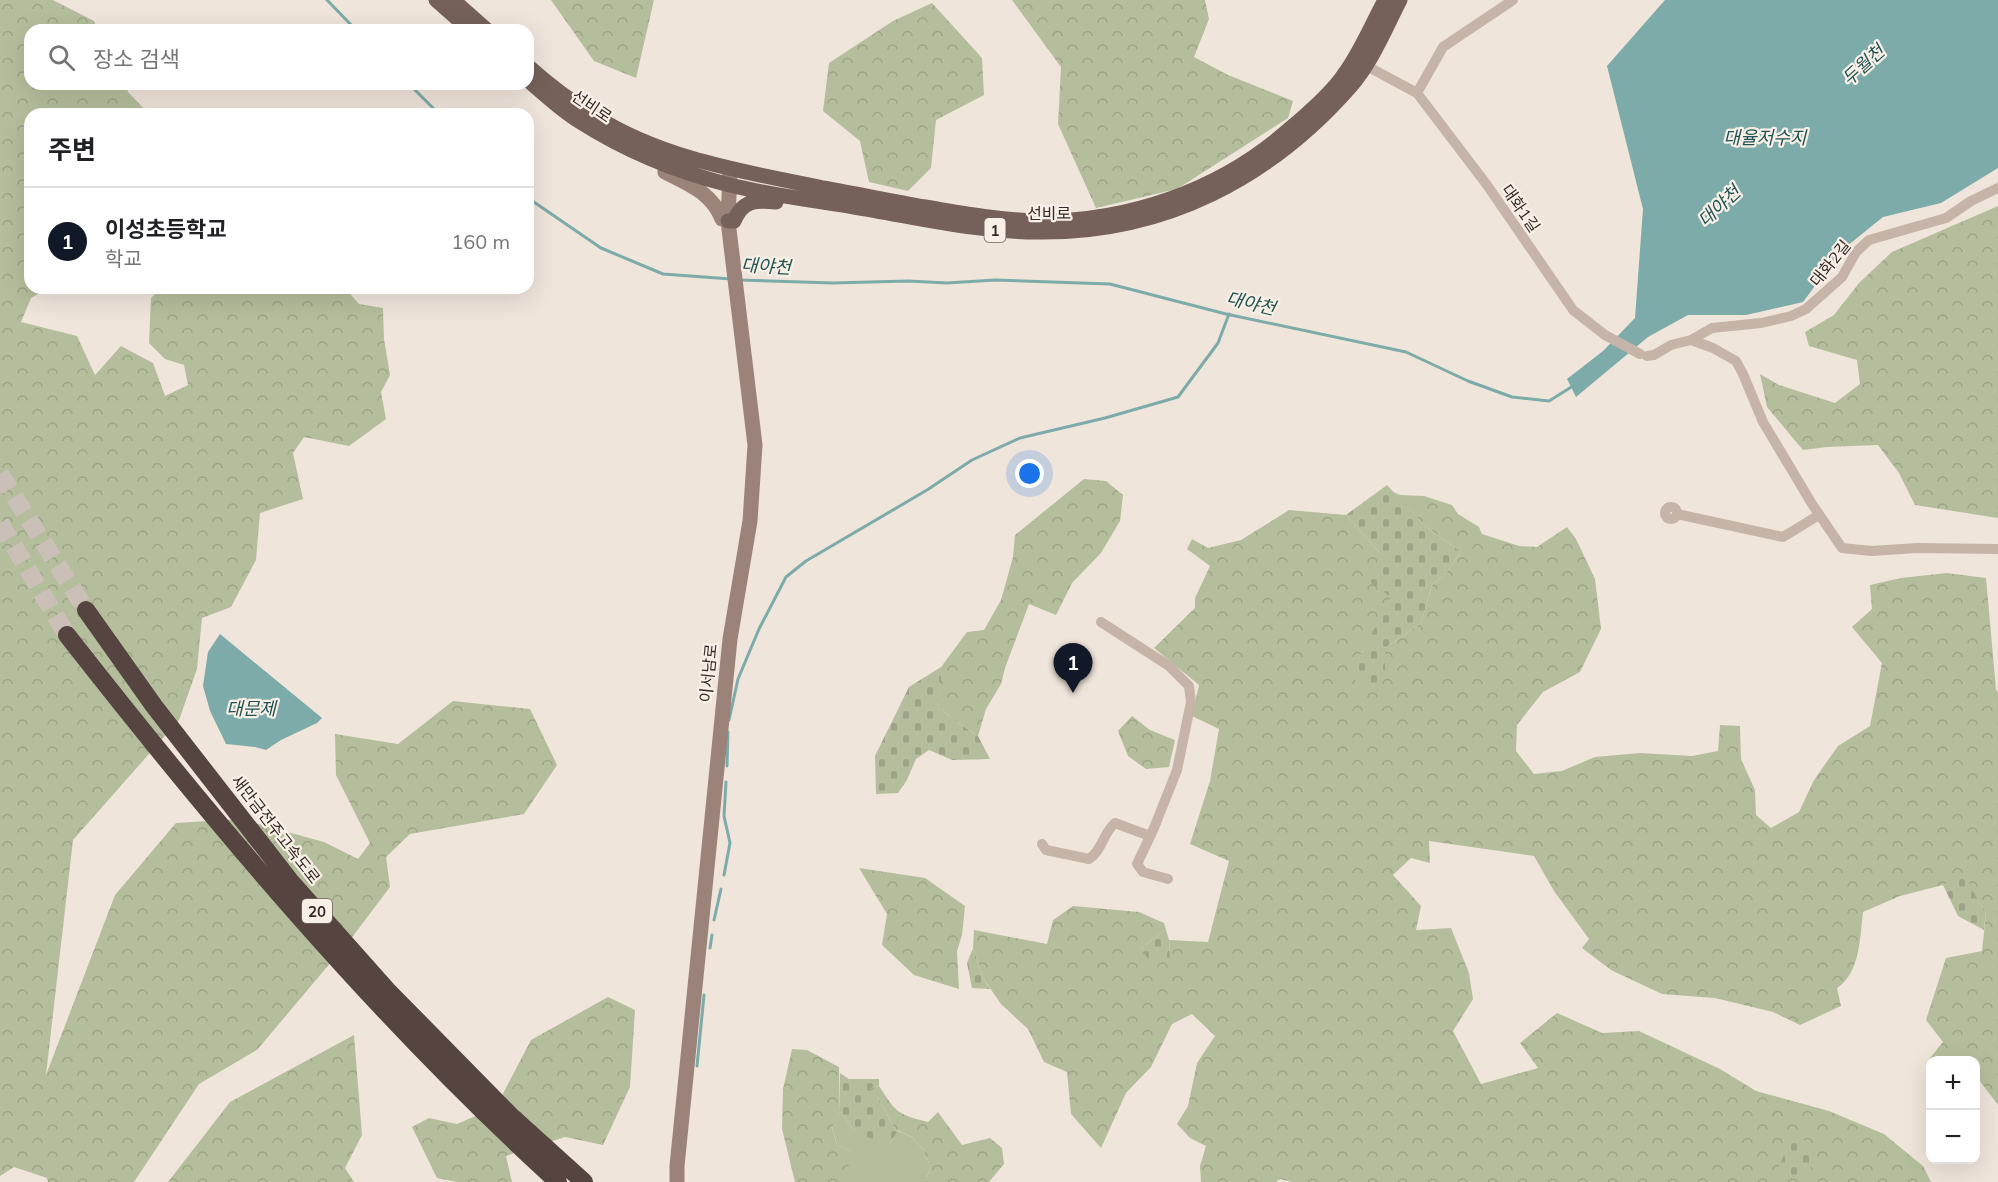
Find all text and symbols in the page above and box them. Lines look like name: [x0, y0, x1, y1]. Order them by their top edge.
search box: [24, 24, 534, 90]
water label: 두월천: [1837, 38, 1891, 90]
icon: search: [45, 41, 78, 74]
text: 장소 검색: [93, 45, 180, 73]
street label: 선비로: [568, 85, 616, 127]
water label: 대율저수지: [1724, 126, 1808, 149]
text: 주변: [48, 133, 96, 166]
water label: 대야천: [1693, 179, 1747, 231]
street label: 대화1길: [1497, 180, 1545, 236]
street label: 선비로: [1027, 203, 1071, 223]
text: 이성초등학교: [105, 215, 226, 243]
road number: 1: [984, 218, 1006, 242]
text: 1: [62, 229, 74, 254]
text: 160 m: [451, 229, 510, 254]
street label: 대화2길: [1805, 236, 1855, 290]
text: 학교: [105, 246, 142, 271]
water label: 대야천: [741, 253, 794, 279]
water label: 대야천: [1224, 286, 1280, 320]
your location: [1015, 459, 1044, 488]
street label: 이서남로: [695, 642, 721, 703]
pin: 1: [1054, 644, 1092, 693]
water label: 대문제: [226, 697, 278, 720]
street label: 새만금전주고속도로: [227, 771, 325, 888]
road number: 20: [302, 899, 332, 923]
map controls: [1926, 1056, 1980, 1164]
button: +: [1926, 1056, 1980, 1110]
button: −: [1926, 1110, 1980, 1164]

